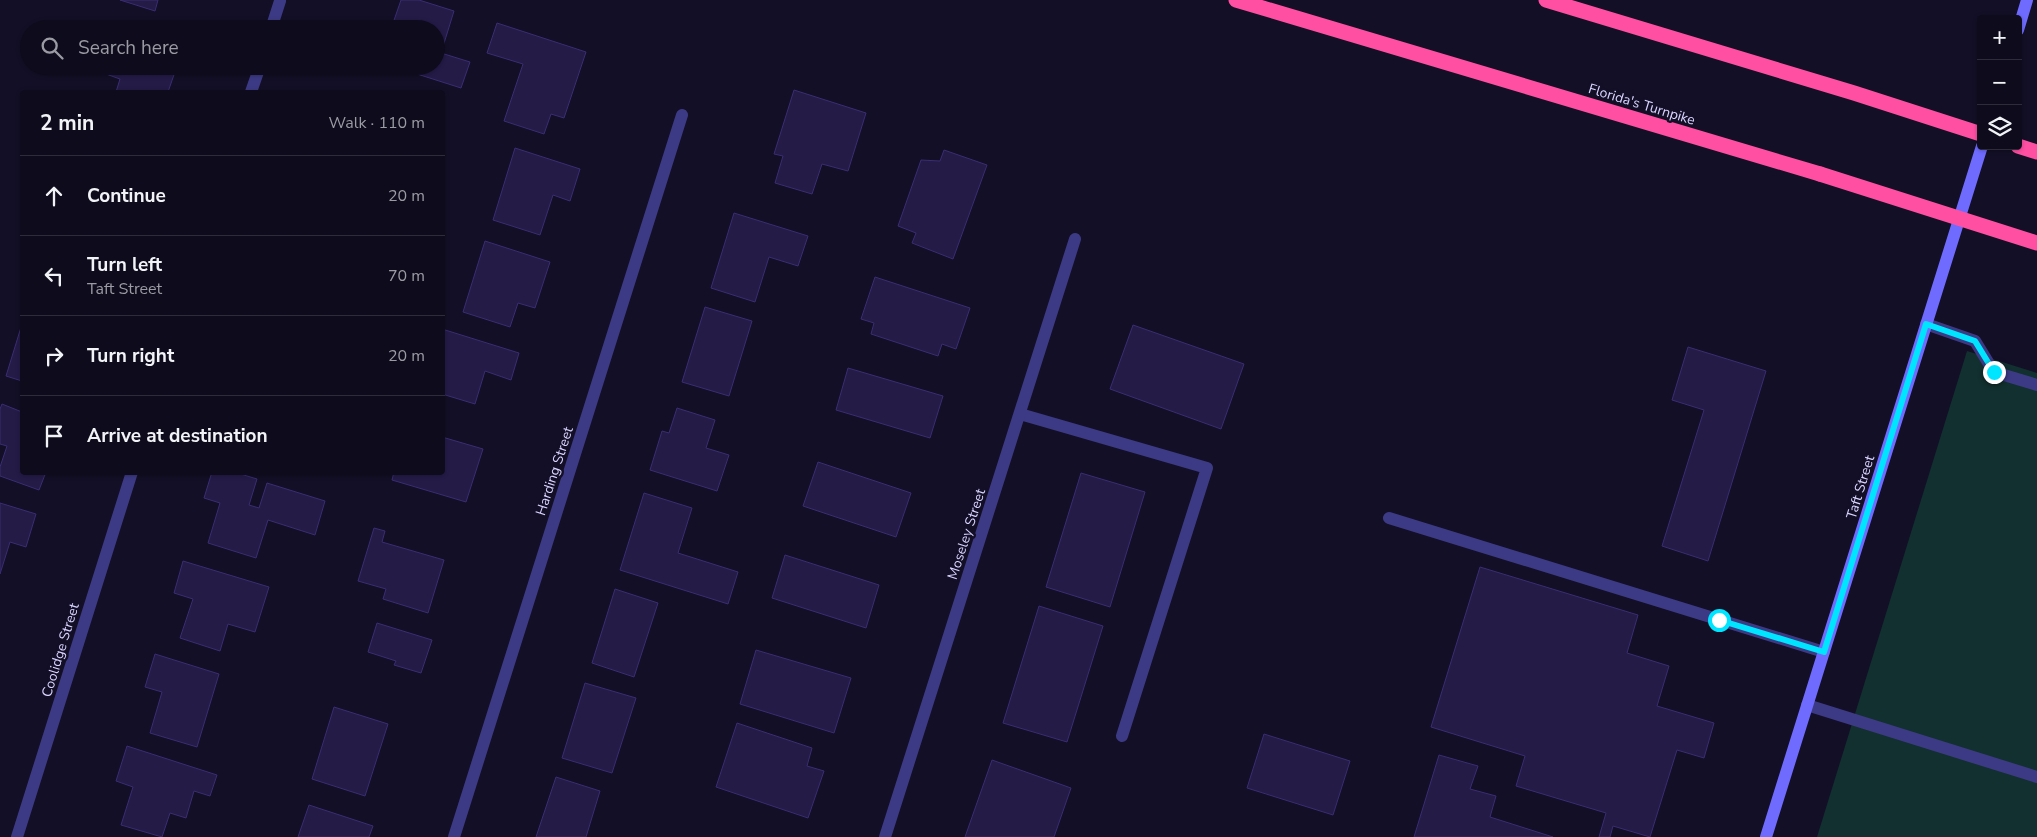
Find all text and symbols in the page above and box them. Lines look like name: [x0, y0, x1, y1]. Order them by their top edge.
map controls: [1977, 15, 2022, 150]
button: +: [1977, 15, 2022, 60]
search box: [20, 20, 445, 75]
icon: search: [38, 34, 66, 62]
text: Search here: [78, 35, 179, 61]
button: −: [1977, 60, 2022, 105]
street label: Florida's Turnpike: [1586, 79, 1698, 130]
button: layers: [1977, 105, 2022, 150]
text: 2 min: [40, 109, 94, 137]
text: Walk · 110 m: [329, 112, 425, 134]
icon: ahead: [40, 182, 68, 210]
text: Continue: [87, 183, 166, 209]
text: 20 m: [388, 185, 425, 207]
text: Turn left: [87, 252, 162, 278]
icon: left: [40, 262, 68, 290]
text: 70 m: [388, 265, 425, 287]
text: Taft Street: [87, 278, 162, 300]
icon: right: [40, 342, 68, 370]
text: Turn right: [87, 343, 174, 369]
text: 20 m: [388, 345, 425, 367]
route end: [1983, 361, 2006, 384]
icon: arrive: [40, 422, 68, 450]
text: Arrive at destination: [87, 423, 268, 449]
street label: Harding Street: [531, 424, 578, 518]
street label: Taft Street: [1842, 453, 1879, 521]
street label: Moseley Street: [943, 486, 990, 582]
street label: Coolidge Street: [37, 601, 84, 700]
route start: [1708, 609, 1731, 632]

